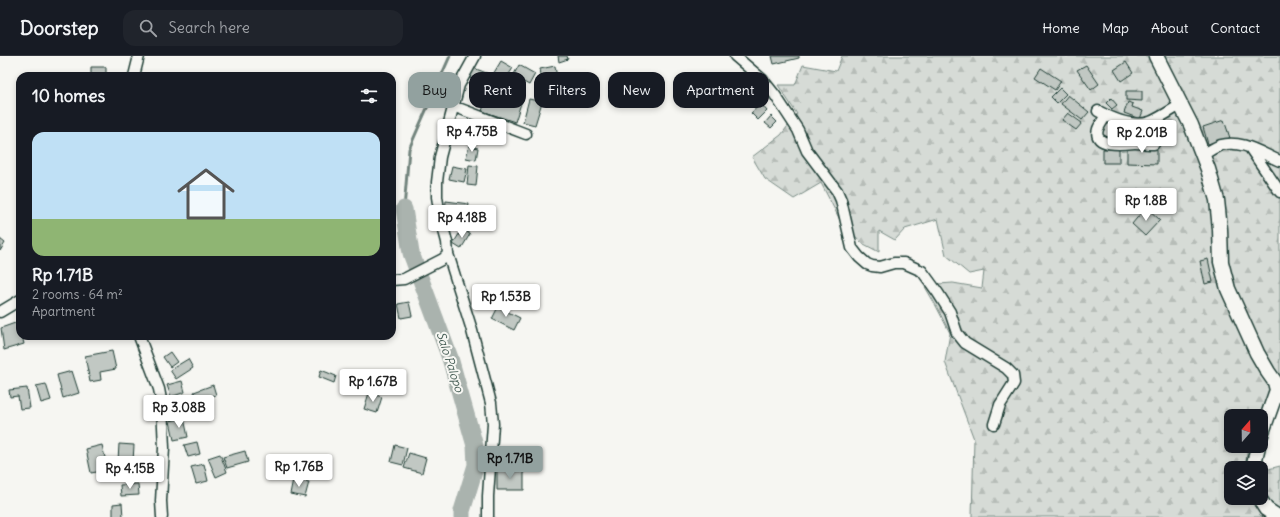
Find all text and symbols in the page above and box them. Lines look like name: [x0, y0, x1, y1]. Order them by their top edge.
search box: [123, 10, 403, 46]
text: Doorstep: [20, 16, 99, 40]
icon: search: [137, 17, 159, 39]
text: Search here: [169, 18, 250, 37]
text: Home: [1042, 19, 1080, 37]
text: Map: [1102, 19, 1129, 37]
text: About: [1151, 19, 1189, 37]
text: Contact: [1211, 19, 1260, 37]
chip: Buy: [408, 72, 461, 108]
chip: Rent: [469, 72, 526, 108]
chip: Filters: [534, 72, 600, 108]
chip: New: [608, 72, 665, 108]
chip: Apartment: [673, 72, 769, 108]
text: 10 homes: [32, 85, 105, 107]
icon: filters: [358, 85, 380, 107]
pin: Rp 4.75B: [431, 119, 513, 153]
pin: Rp 2.01B: [1101, 120, 1183, 154]
text: Rp 4.75B: [446, 123, 498, 140]
text: Rp 2.01B: [1117, 124, 1167, 141]
icon: home: [170, 158, 242, 230]
pin: Rp 1.8B: [1109, 188, 1183, 222]
text: Rp 1.8B: [1125, 192, 1167, 209]
pin: Rp 4.18B: [421, 205, 503, 239]
text: Rp 4.18B: [437, 209, 487, 226]
text: Rp 1.71B: [32, 264, 93, 286]
pin: Rp 1.53B: [465, 284, 547, 318]
text: 2 rooms · 64 m²: [32, 286, 123, 303]
text: Rp 1.53B: [481, 288, 531, 305]
text: Apartment: [32, 303, 95, 320]
water label: Salo Palopo: [434, 330, 468, 395]
pin: Rp 1.67B: [332, 369, 414, 403]
text: Rp 1.67B: [348, 373, 398, 390]
pin: Rp 3.08B: [138, 395, 220, 429]
text: Rp 3.08B: [152, 399, 206, 416]
north arrow: [1224, 409, 1268, 453]
map controls: [1224, 409, 1268, 505]
pin: Rp 1.71B: [469, 446, 551, 480]
text: Rp 1.71B: [487, 450, 533, 467]
pin: Rp 1.76B: [258, 454, 340, 488]
pin: Rp 4.15B: [89, 456, 171, 490]
text: Rp 1.76B: [275, 458, 323, 475]
text: Rp 4.15B: [105, 460, 155, 477]
button: layers: [1224, 461, 1268, 505]

